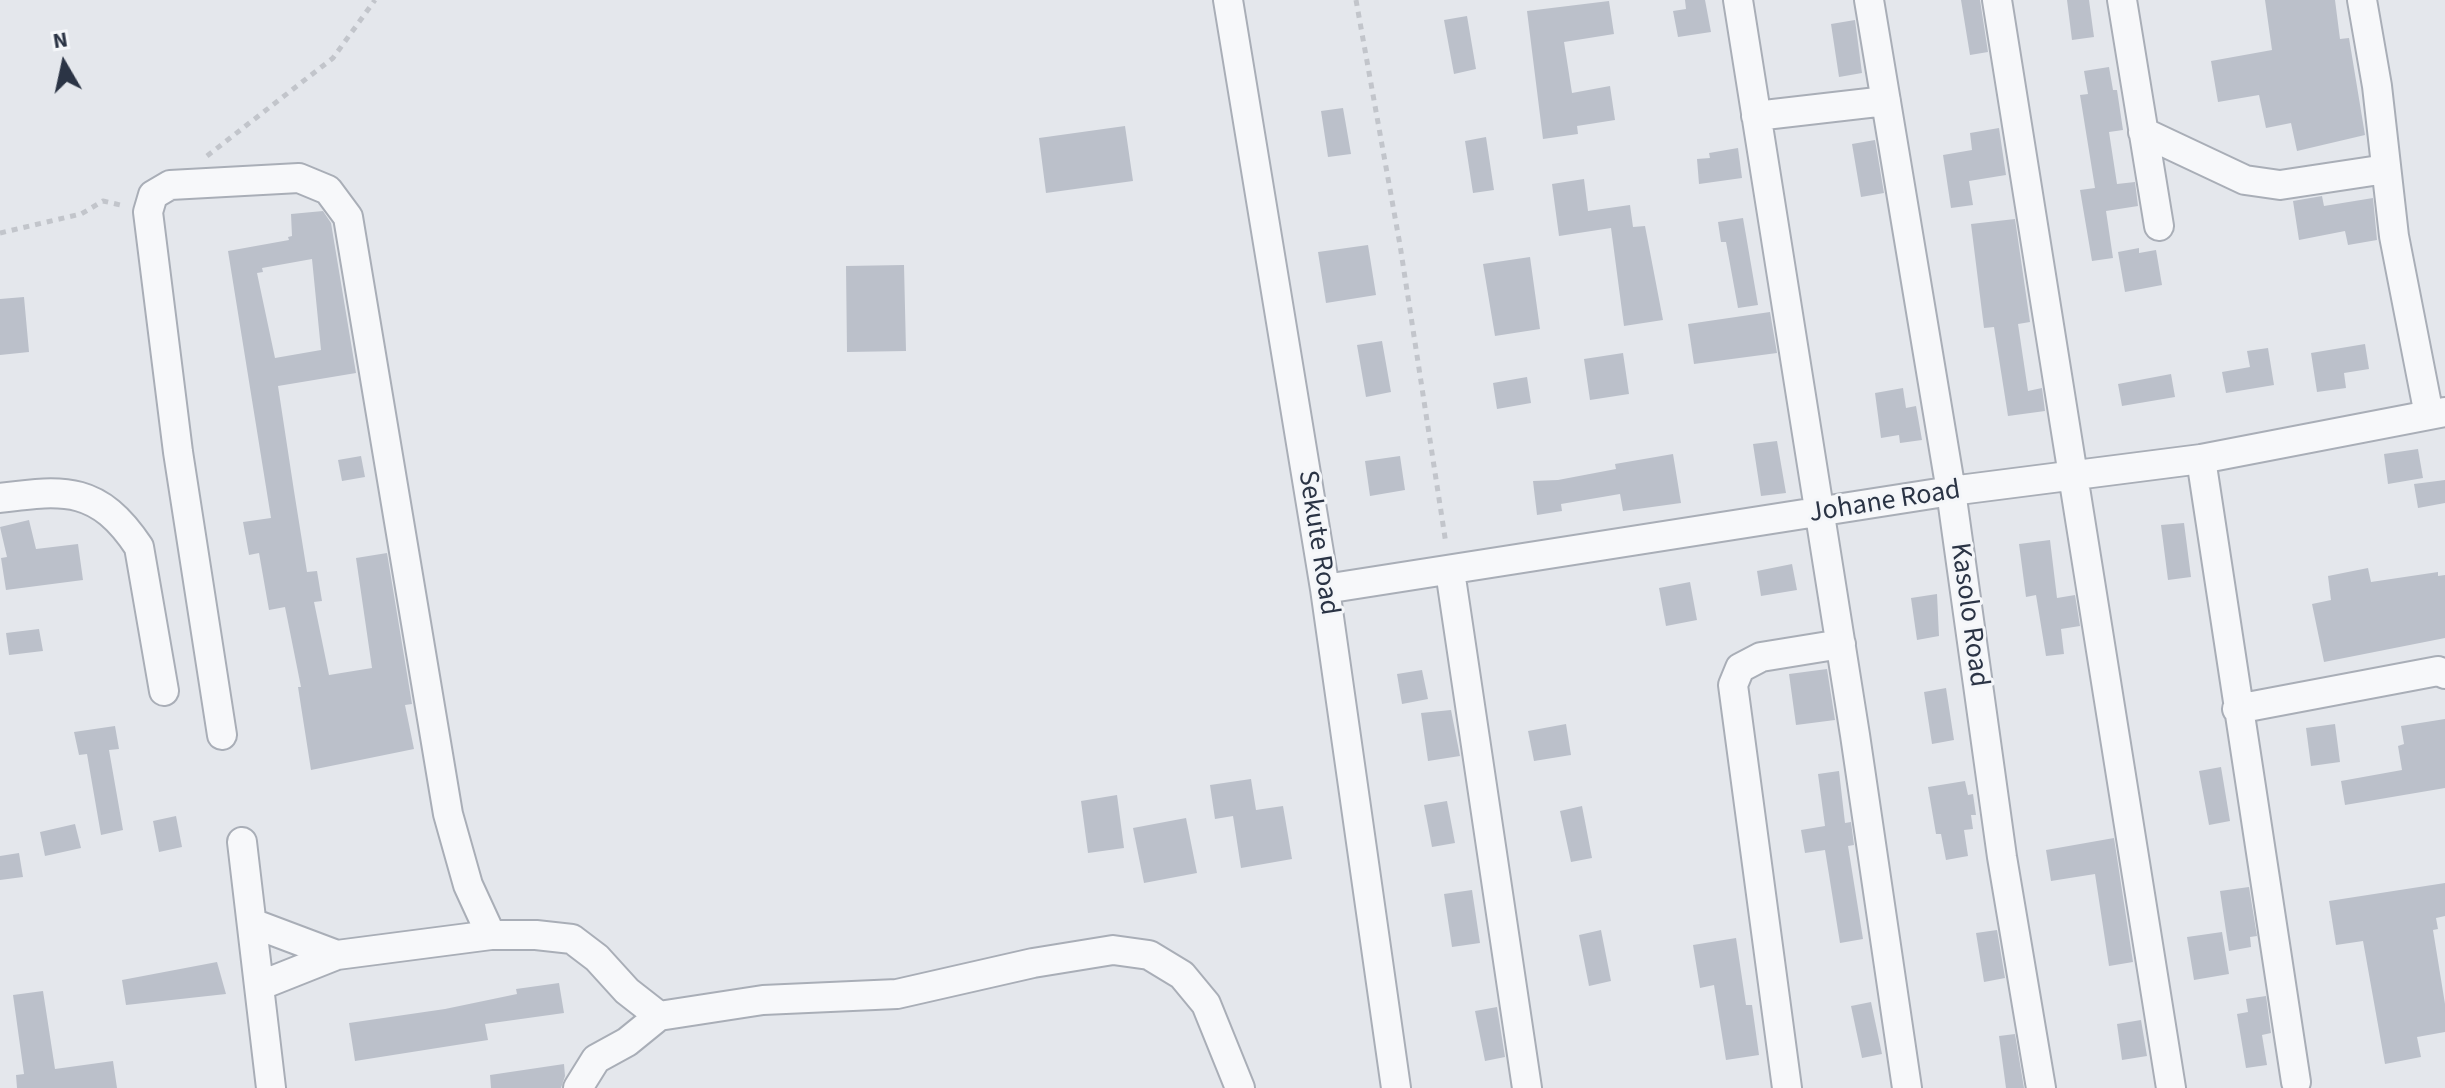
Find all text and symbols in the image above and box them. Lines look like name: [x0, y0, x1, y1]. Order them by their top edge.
text: N: [51, 23, 70, 57]
north arrow: [24, 24, 104, 104]
street label: Sekute Road: [1289, 468, 1345, 618]
street label: Johane Road: [1807, 474, 1963, 532]
street label: Kasolo Road: [1941, 541, 1995, 689]

